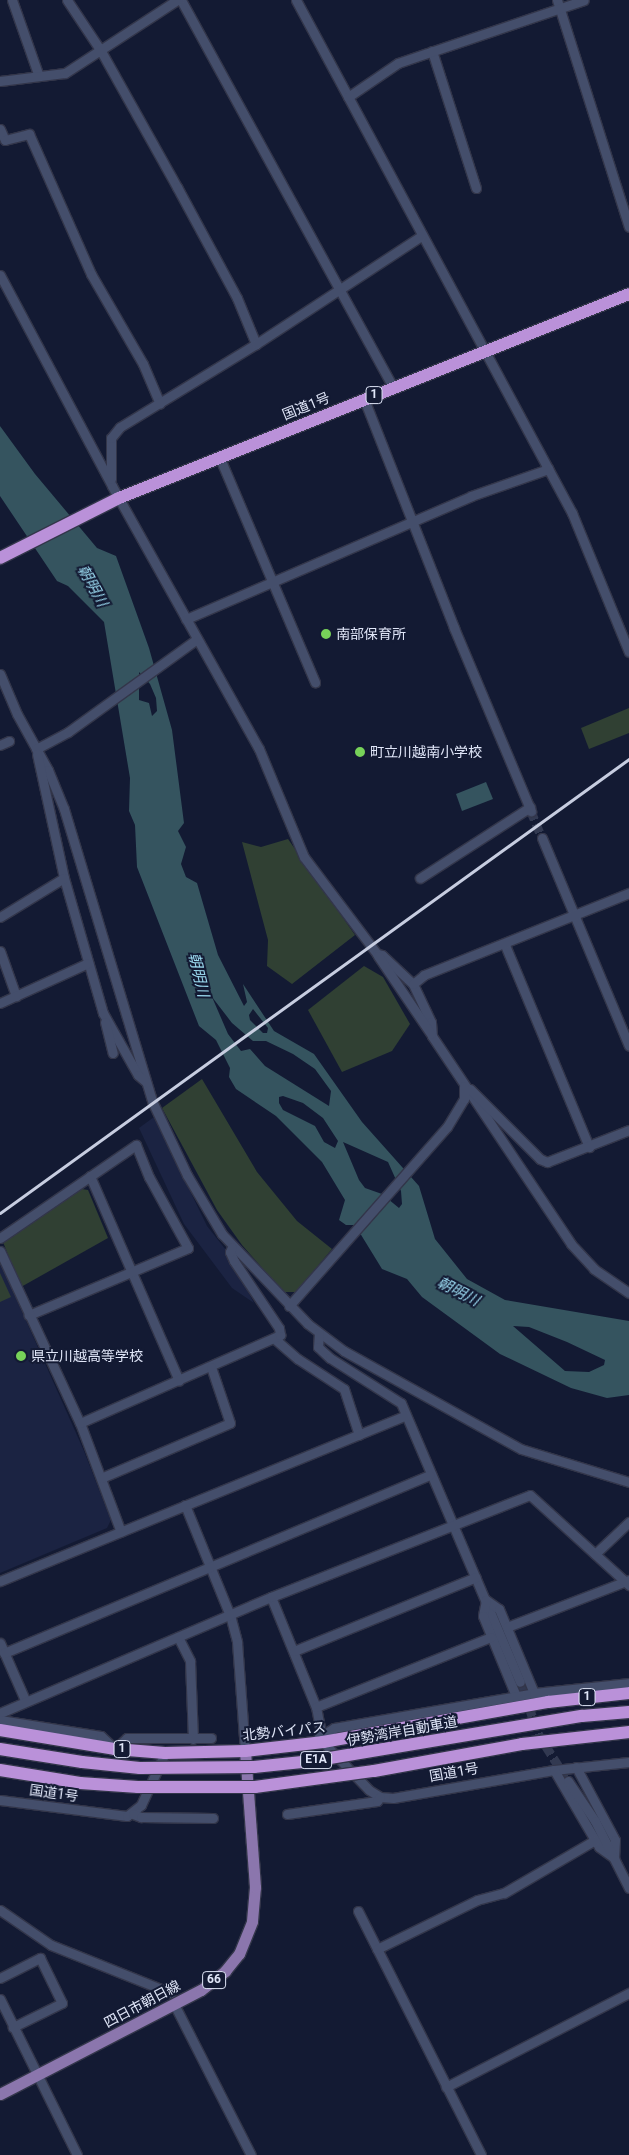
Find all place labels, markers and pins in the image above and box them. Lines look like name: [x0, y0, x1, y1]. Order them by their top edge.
place label: 南部保育所: [336, 626, 406, 642]
marker: 南部保育所: [320, 628, 332, 640]
place label: 町立川越南小学校: [370, 744, 482, 760]
marker: 町立川越南小学校: [354, 746, 366, 758]
place label: 県立川越高等学校: [31, 1348, 143, 1364]
marker: 県立川越高等学校: [15, 1350, 27, 1362]

